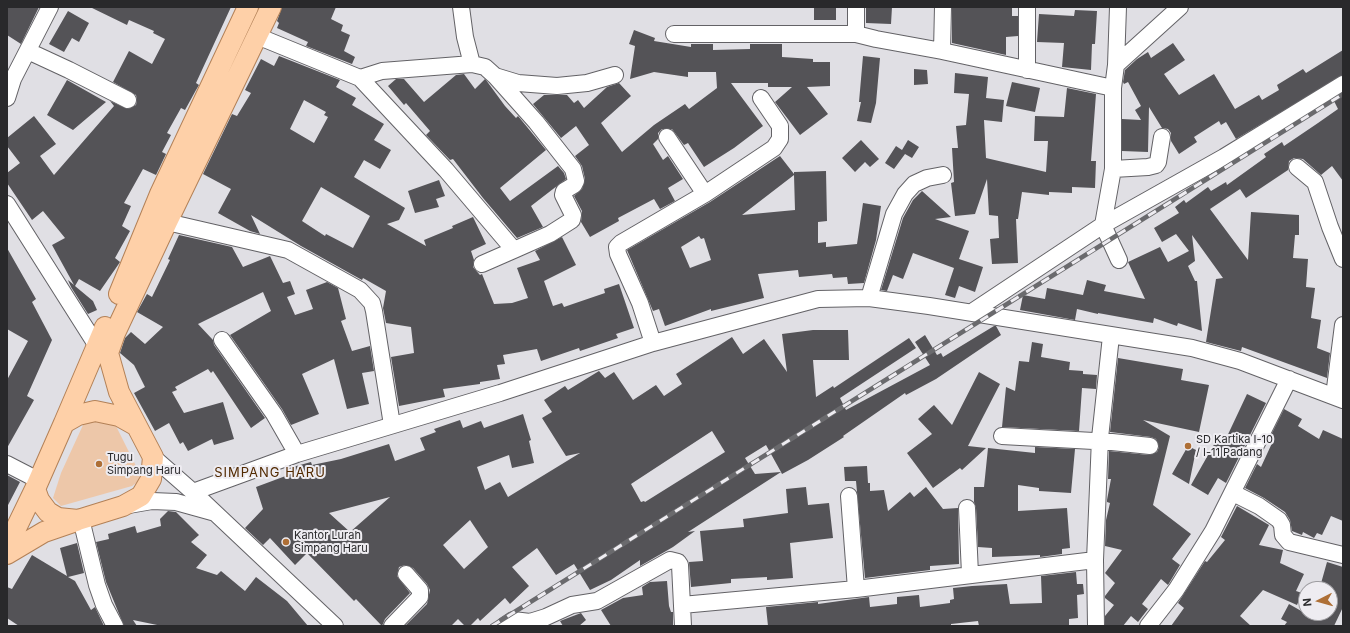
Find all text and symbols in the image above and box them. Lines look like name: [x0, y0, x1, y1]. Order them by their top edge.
place label: SD Kartika I-10 / I-11 Padang: [1196, 433, 1273, 459]
marker: SD Kartika I-10 / I-11 Padang: [1183, 441, 1193, 451]
place label: Tugu Simpang Haru: [107, 451, 181, 477]
marker: Tugu Simpang Haru: [94, 459, 104, 469]
district label: SIMPANG HARU: [214, 465, 326, 481]
place label: Kantor Lurah Simpang Haru: [294, 529, 368, 555]
marker: Kantor Lurah Simpang Haru: [281, 537, 291, 547]
north arrow: [1298, 581, 1338, 621]
text: N: [1300, 597, 1314, 607]

